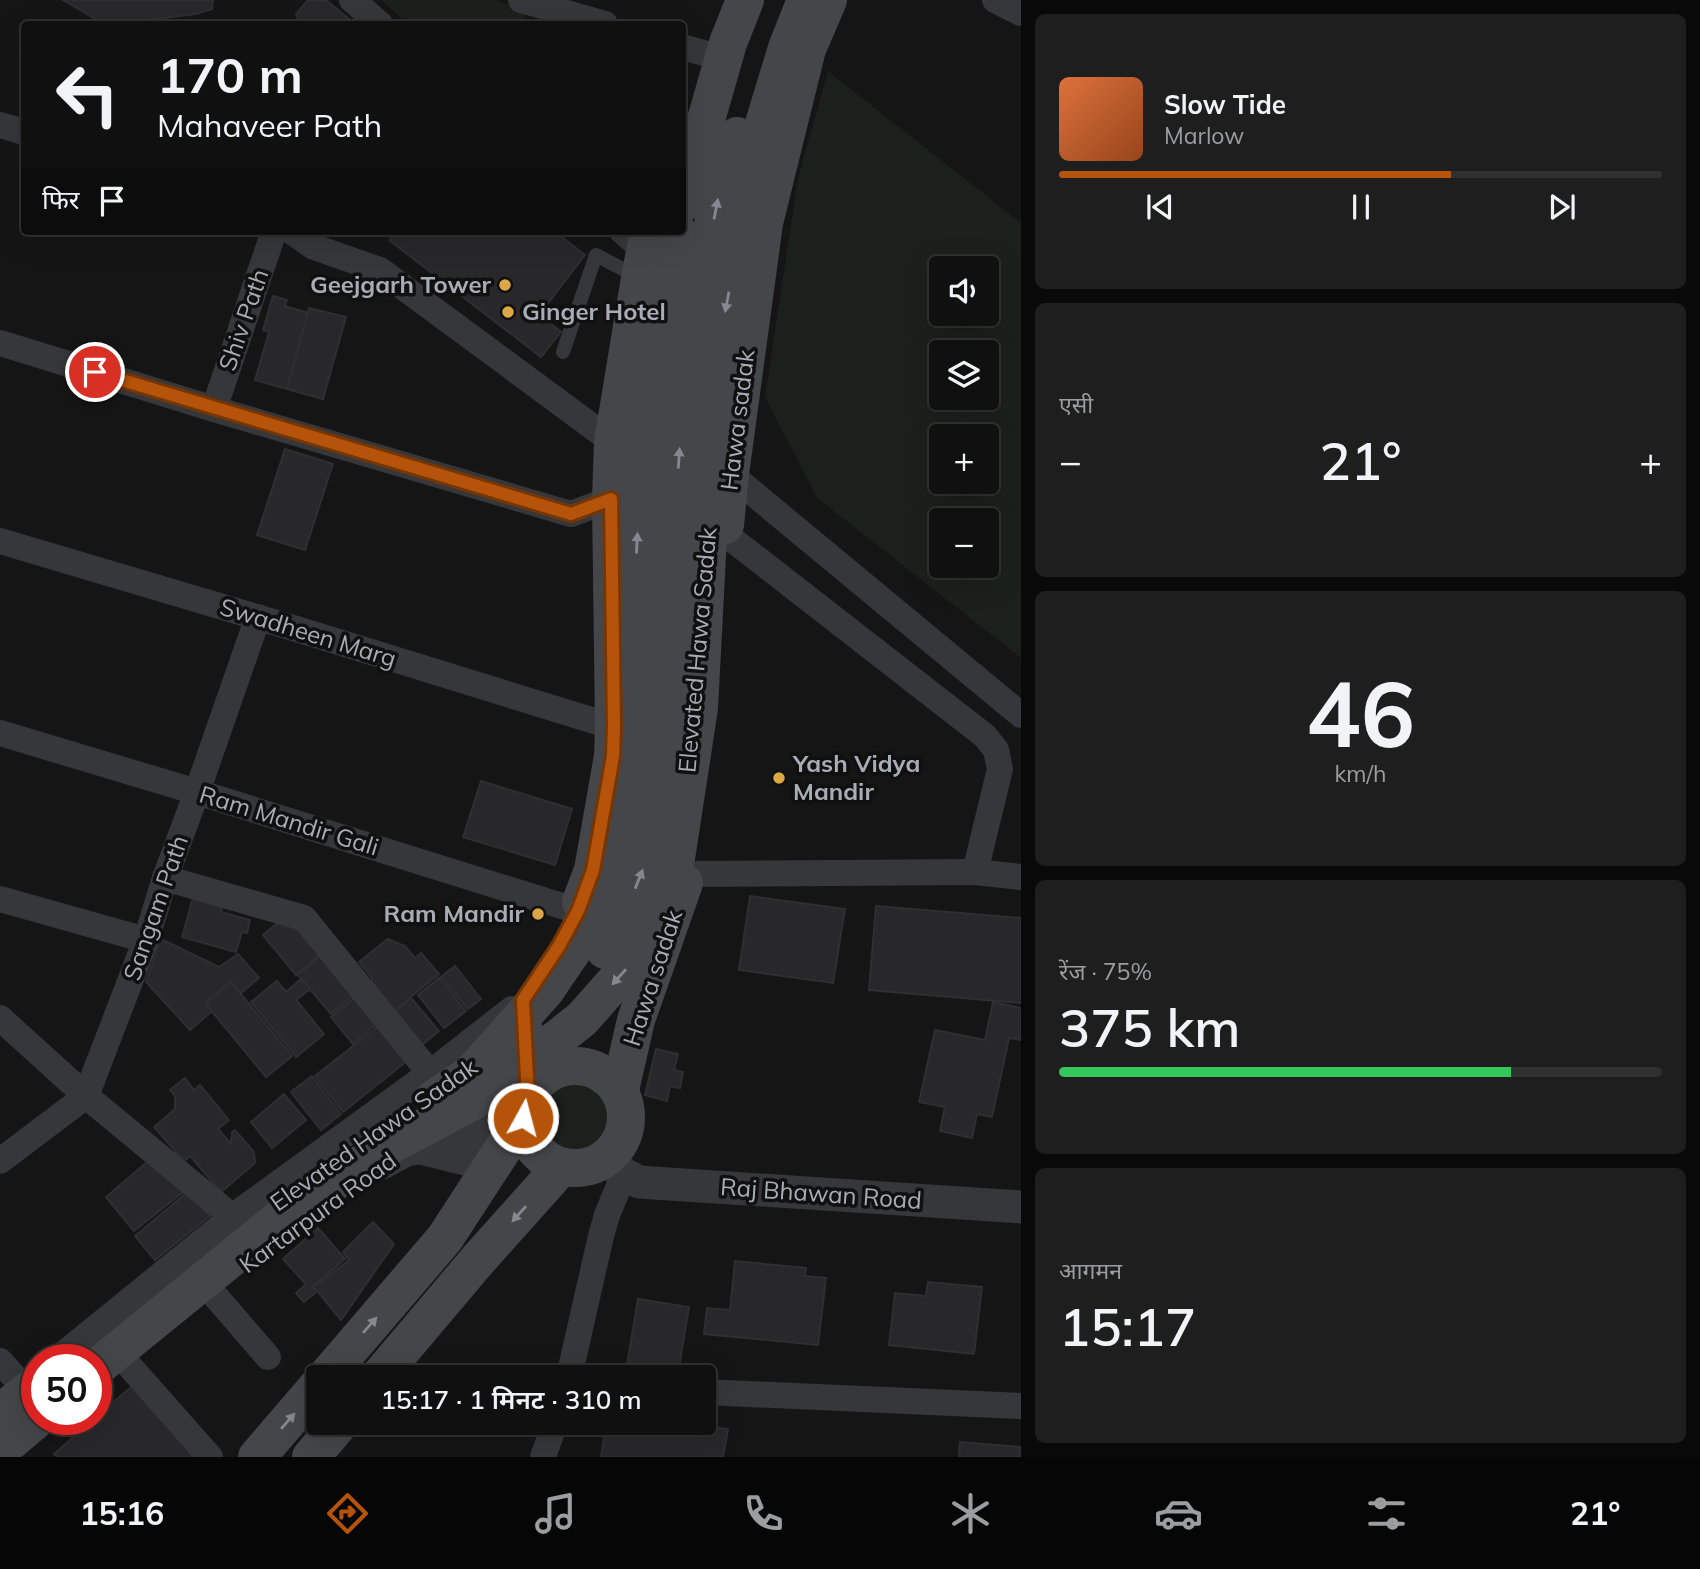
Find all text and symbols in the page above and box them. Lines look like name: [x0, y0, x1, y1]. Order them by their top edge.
text: 170 m: [157, 44, 303, 105]
icon: left: [42, 49, 133, 140]
text: Slow Tide: [1164, 88, 1286, 121]
text: Mahaveer Path: [157, 105, 382, 145]
text: Marlow: [1164, 121, 1244, 150]
icon: arrive: [93, 182, 131, 220]
text: फिर: [42, 183, 79, 216]
icon: previous: [1141, 188, 1179, 226]
icon: pause: [1342, 188, 1380, 226]
icon: next: [1543, 188, 1581, 226]
one-way arrow: [711, 198, 722, 220]
map controls: [929, 256, 999, 578]
button: sound: [929, 256, 999, 326]
street label: Shiv Path: [212, 265, 274, 375]
place label: Geejgarh Tower: [310, 269, 492, 299]
marker: Geejgarh Tower: [497, 277, 513, 293]
one-way arrow: [721, 291, 732, 313]
place label: Ginger Hotel: [522, 296, 666, 326]
marker: Ginger Hotel: [500, 304, 516, 320]
button: layers: [929, 340, 999, 410]
pin: [65, 342, 125, 402]
street label: Hawa sadak: [714, 347, 761, 492]
icon: arrive: [76, 353, 114, 391]
text: एसी: [1059, 390, 1093, 419]
button: +: [929, 424, 999, 494]
text: 21°: [1320, 428, 1401, 493]
text: −: [1059, 437, 1082, 485]
text: +: [1639, 437, 1662, 485]
one-way arrow: [673, 447, 684, 469]
button: −: [929, 508, 999, 578]
street label: Elevated Hawa Sadak: [671, 525, 723, 774]
one-way arrow: [632, 532, 643, 554]
street label: Swadheen Marg: [217, 591, 400, 673]
text: 46: [1306, 656, 1415, 770]
place label: Yash Vidya Mandir: [792, 748, 920, 806]
text: km/h: [1334, 759, 1387, 788]
marker: Yash Vidya Mandir: [771, 770, 787, 786]
street label: Ram Mandir Gali: [196, 779, 383, 862]
street label: Sangam Path: [116, 831, 194, 984]
one-way arrow: [634, 868, 645, 889]
place label: Ram Mandir: [383, 898, 525, 928]
street label: Hawa sadak: [616, 905, 688, 1050]
marker: Ram Mandir: [530, 906, 546, 922]
text: रेंज · 75%: [1059, 957, 1152, 986]
one-way arrow: [612, 969, 627, 986]
text: 375 km: [1059, 995, 1240, 1060]
street label: Elevated Hawa Sadak: [264, 1051, 483, 1217]
position arrow: [486, 1081, 560, 1155]
street label: Kartarpura Road: [233, 1145, 402, 1279]
street label: Raj Bhawan Road: [719, 1171, 923, 1215]
one-way arrow: [511, 1205, 527, 1223]
text: आगमन: [1059, 1256, 1122, 1285]
text: 15:17: [1059, 1294, 1196, 1359]
one-way arrow: [362, 1317, 377, 1334]
speed limit sign: 50: [21, 1344, 112, 1435]
text: 15:17 · 1 मिनट · 310 m: [381, 1383, 641, 1416]
one-way arrow: [280, 1413, 295, 1430]
icon: directions: [323, 1489, 372, 1538]
icon: music: [531, 1489, 580, 1538]
icon: phone: [739, 1489, 788, 1538]
icon: climate: [946, 1489, 995, 1538]
icon: car: [1154, 1489, 1203, 1538]
icon: filters: [1362, 1489, 1411, 1538]
text: 15:16: [79, 1493, 164, 1533]
text: 21°: [1570, 1493, 1620, 1533]

